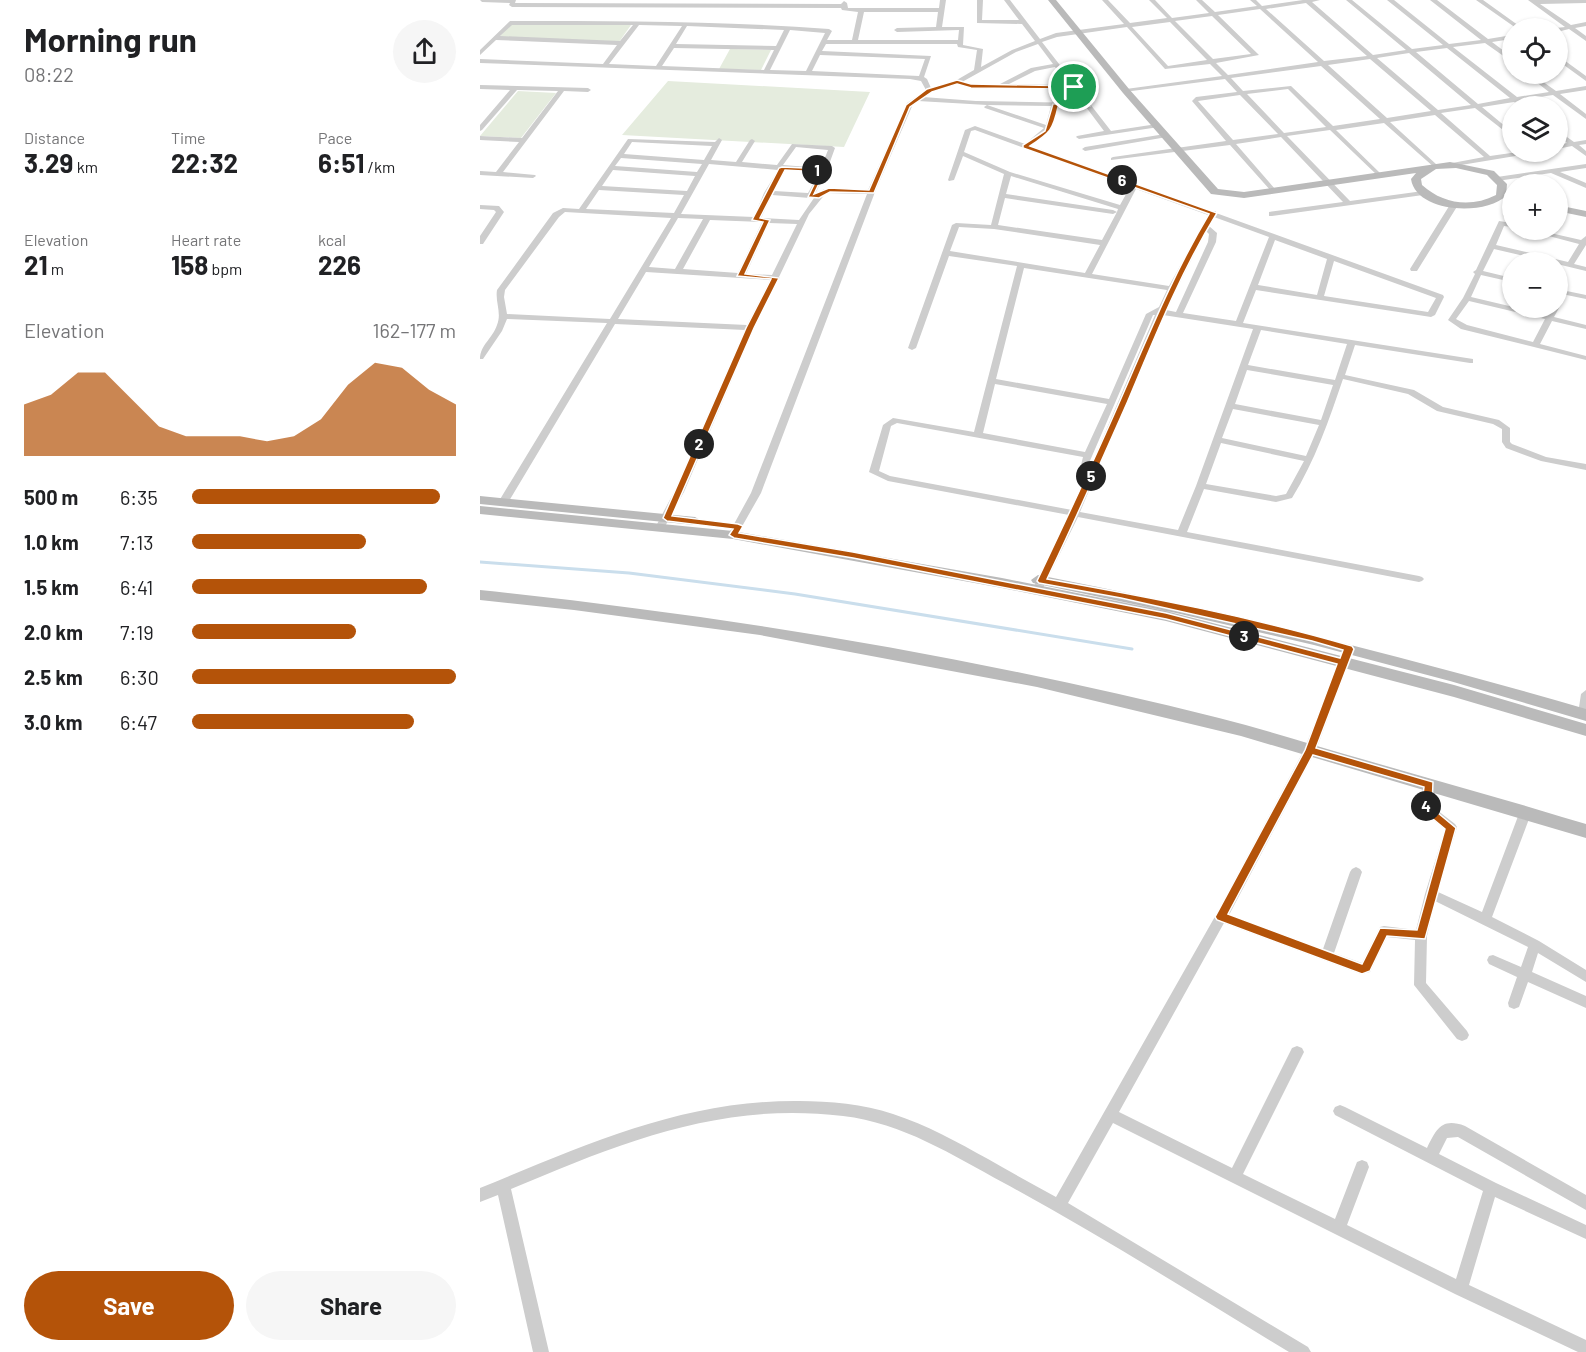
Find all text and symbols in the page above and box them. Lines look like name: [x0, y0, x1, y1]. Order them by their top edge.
map controls: [1502, 18, 1568, 318]
button: locate: [1502, 18, 1568, 84]
text: Morning run: [24, 19, 197, 59]
button: share: [393, 20, 456, 83]
pin: [1048, 61, 1099, 112]
text: 08:22: [24, 62, 74, 86]
icon: arrive: [1057, 70, 1090, 103]
button: layers: [1502, 96, 1568, 162]
text: Distance: [24, 128, 85, 147]
text: Time: [171, 128, 206, 147]
text: Pace: [318, 128, 352, 147]
text: 3.29: [24, 147, 73, 178]
text: 22:32: [171, 147, 238, 178]
text: 6:51: [318, 147, 364, 178]
pin: 1: [802, 155, 832, 185]
text: km: [73, 157, 98, 176]
text: /km: [364, 157, 395, 176]
text: 1: [814, 160, 820, 179]
pin: 6: [1107, 165, 1137, 195]
text: 6: [1118, 170, 1126, 189]
button: +: [1502, 174, 1568, 240]
text: Elevation: [24, 230, 88, 249]
text: Heart rate: [171, 230, 241, 249]
text: kcal: [318, 230, 346, 249]
text: 21: [24, 249, 48, 280]
text: 158: [171, 249, 208, 280]
text: 226: [318, 249, 361, 280]
button: −: [1502, 252, 1568, 318]
text: m: [48, 259, 64, 278]
text: bpm: [208, 259, 242, 278]
text: Elevation: [24, 318, 105, 342]
text: 162–177 m: [373, 318, 456, 342]
pin: 2: [684, 429, 714, 459]
text: 2: [695, 434, 703, 453]
pin: 5: [1076, 461, 1106, 491]
text: 5: [1087, 466, 1095, 485]
text: 500 m: [24, 485, 78, 509]
text: 6:35: [120, 485, 158, 509]
text: 1.0 km: [24, 530, 79, 554]
text: 7:13: [120, 530, 154, 554]
text: 1.5 km: [24, 575, 79, 599]
text: 6:41: [120, 575, 153, 599]
text: 2.0 km: [24, 620, 83, 644]
text: 7:19: [120, 620, 154, 644]
pin: 3: [1229, 621, 1259, 651]
text: 3: [1240, 626, 1248, 645]
text: 2.5 km: [24, 665, 83, 689]
text: 6:30: [120, 665, 159, 689]
text: 3.0 km: [24, 710, 82, 734]
text: 6:47: [120, 710, 157, 734]
pin: 4: [1411, 791, 1441, 821]
text: 4: [1421, 796, 1431, 815]
button: Save: [24, 1271, 234, 1340]
button: Share: [246, 1271, 456, 1340]

